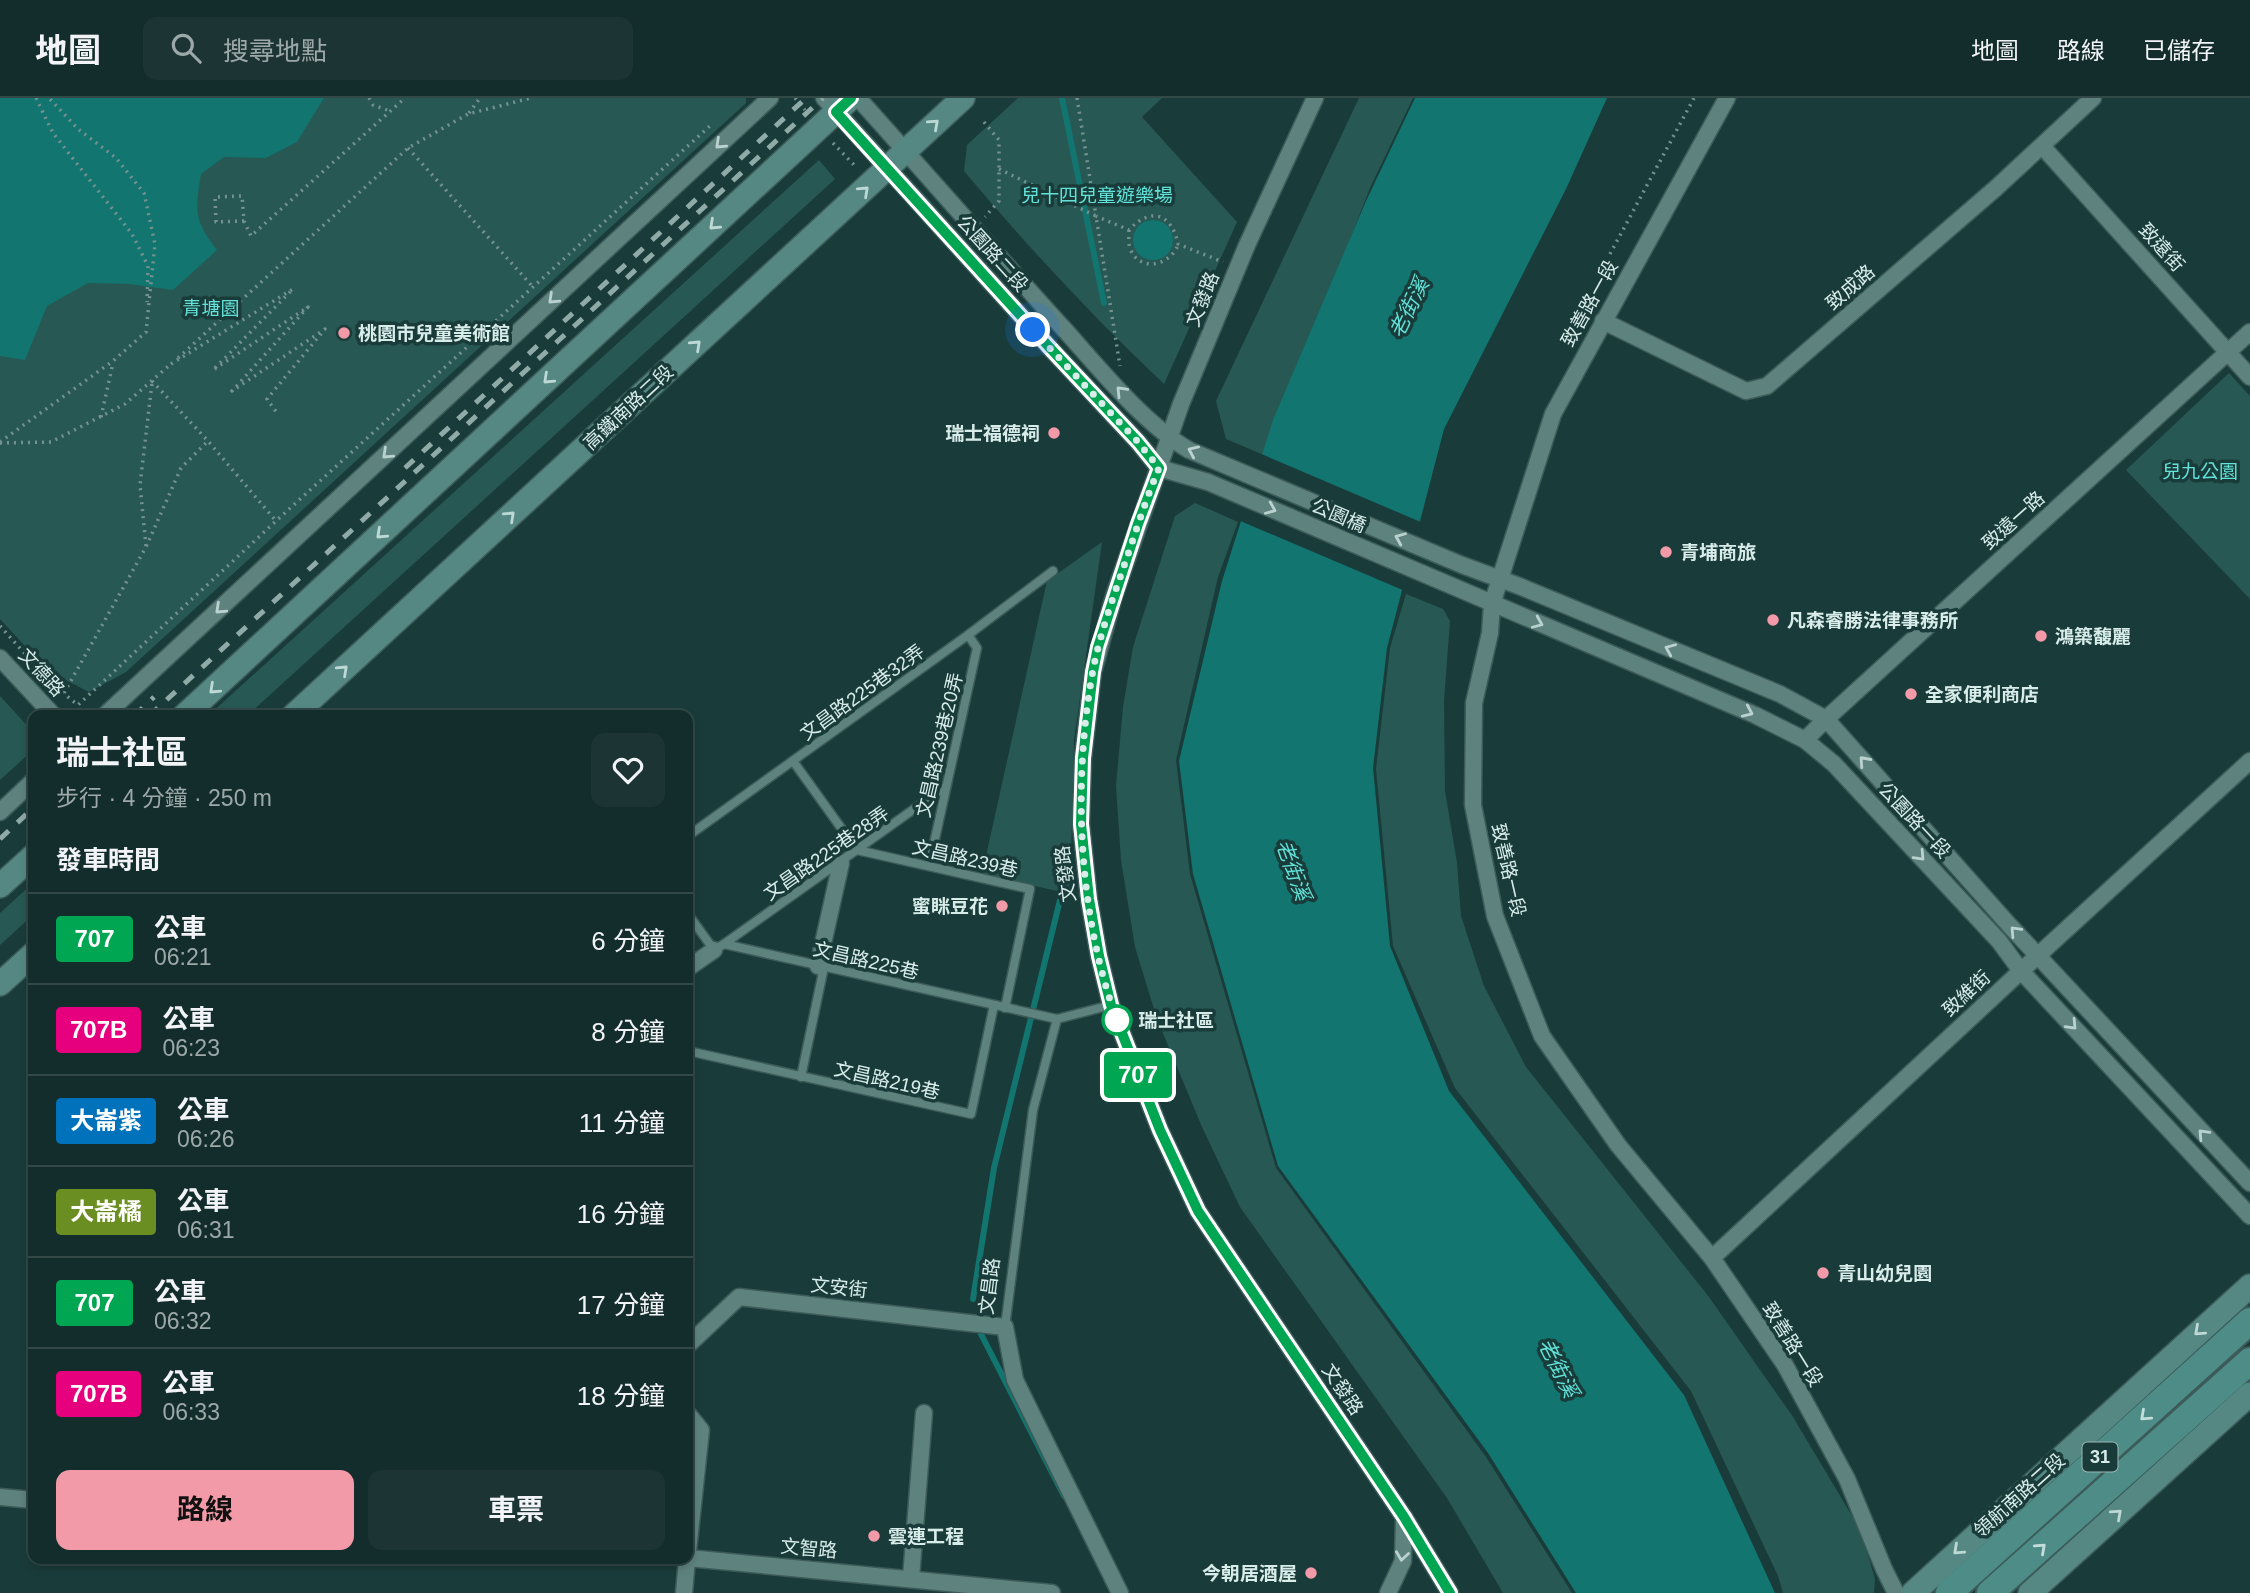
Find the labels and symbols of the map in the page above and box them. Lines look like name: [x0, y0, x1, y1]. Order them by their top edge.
one-way arrow: [926, 120, 939, 133]
one-way arrow: [715, 136, 728, 149]
park label: 兒十四兒童遊樂場: [1021, 185, 1173, 206]
one-way arrow: [856, 187, 869, 200]
street label: 公園路二段: [953, 211, 1032, 296]
one-way arrow: [709, 216, 722, 229]
street label: 致遠街: [2135, 219, 2189, 276]
street label: 致善路一段: [1557, 257, 1622, 350]
street label: 致成路: [1822, 261, 1879, 314]
street label: 文發路: [1182, 269, 1223, 330]
water label: 老街溪: [1384, 272, 1434, 341]
one-way arrow: [548, 291, 561, 303]
park label: 青塘園: [182, 298, 240, 319]
your location: [1015, 312, 1050, 347]
place label: 桃園市兒童美術館: [358, 323, 510, 344]
marker: 桃園市兒童美術館: [336, 325, 352, 341]
one-way arrow: [688, 341, 701, 354]
street label: 高鐵南路二段: [579, 361, 677, 454]
one-way arrow: [543, 371, 556, 384]
one-way arrow: [1117, 386, 1130, 399]
place label: 瑞士福德祠: [945, 423, 1040, 444]
marker: 瑞士福德祠: [1046, 425, 1062, 441]
one-way arrow: [382, 445, 395, 458]
one-way arrow: [1188, 445, 1200, 459]
park label: 兒九公園: [2162, 461, 2238, 482]
street label: 致遠一路: [1978, 487, 2049, 554]
street label: 公園橋: [1308, 495, 1369, 536]
one-way arrow: [1264, 501, 1276, 515]
one-way arrow: [502, 511, 515, 524]
one-way arrow: [376, 526, 389, 538]
one-way arrow: [1394, 532, 1407, 546]
place label: 青埔商旅: [1680, 542, 1756, 563]
marker: 青埔商旅: [1658, 544, 1674, 560]
one-way arrow: [215, 600, 228, 613]
place label: 凡森睿勝法律事務所: [1787, 610, 1958, 631]
marker: 凡森睿勝法律事務所: [1765, 612, 1781, 628]
one-way arrow: [1531, 615, 1544, 629]
place label: 鴻築馥麗: [2055, 626, 2131, 647]
marker: 鴻築馥麗: [2033, 628, 2049, 644]
street label: 文昌路225巷32弄: [796, 640, 928, 744]
one-way arrow: [1665, 643, 1677, 657]
street label: 文德路: [15, 644, 69, 700]
one-way arrow: [335, 665, 348, 678]
street label: 文昌路239巷20弄: [913, 671, 966, 820]
one-way arrow: [209, 680, 222, 693]
place label: 全家便利商店: [1925, 684, 2039, 705]
marker: 全家便利商店: [1903, 686, 1919, 702]
one-way arrow: [1741, 704, 1753, 718]
one-way arrow: [1860, 756, 1872, 769]
street label: 公園路一段: [1875, 778, 1955, 862]
street label: 文昌路225巷28弄: [760, 802, 893, 904]
street label: 致善路一段: [1488, 821, 1529, 919]
street label: 文昌路239巷: [910, 836, 1020, 881]
water label: 老街溪: [1272, 836, 1316, 906]
street label: 文發路: [1052, 844, 1079, 904]
one-way arrow: [1912, 848, 1924, 861]
place label: 蜜眯豆花: [912, 896, 988, 917]
marker: 蜜眯豆花: [994, 898, 1010, 914]
one-way arrow: [2011, 926, 2023, 939]
street label: 文昌路225巷: [811, 938, 921, 983]
street label: 致維街: [1938, 966, 1994, 1020]
marker: 瑞士社區: [1102, 1005, 1132, 1035]
place label: 瑞士社區: [1138, 1010, 1214, 1031]
one-way arrow: [2063, 1017, 2076, 1030]
line badge: 707: [1098, 1052, 1178, 1098]
street label: 文昌路219巷: [832, 1058, 942, 1103]
one-way arrow: [2199, 1129, 2211, 1142]
street label: 文昌路: [976, 1256, 1003, 1316]
place label: 青山幼兒園: [1837, 1263, 1932, 1284]
marker: 青山幼兒園: [1815, 1265, 1831, 1281]
street label: 文安街: [809, 1274, 868, 1301]
street label: 致善路一段: [1758, 1298, 1827, 1390]
one-way arrow: [2194, 1323, 2207, 1335]
water label: 老街溪: [1534, 1334, 1584, 1404]
street label: 文發路: [1318, 1360, 1367, 1419]
one-way arrow: [2140, 1408, 2153, 1420]
road number: 31: [2082, 1442, 2118, 1472]
street label: 領航南路二段: [1970, 1449, 2069, 1541]
one-way arrow: [2109, 1510, 2122, 1523]
place label: 雲連工程: [888, 1526, 964, 1547]
marker: 雲連工程: [866, 1528, 882, 1544]
street label: 文智路: [780, 1536, 838, 1561]
one-way arrow: [1953, 1542, 1966, 1554]
one-way arrow: [2033, 1543, 2046, 1556]
one-way arrow: [1394, 1550, 1409, 1562]
place label: 今朝居酒屋: [1202, 1563, 1297, 1584]
marker: 今朝居酒屋: [1303, 1565, 1319, 1581]

